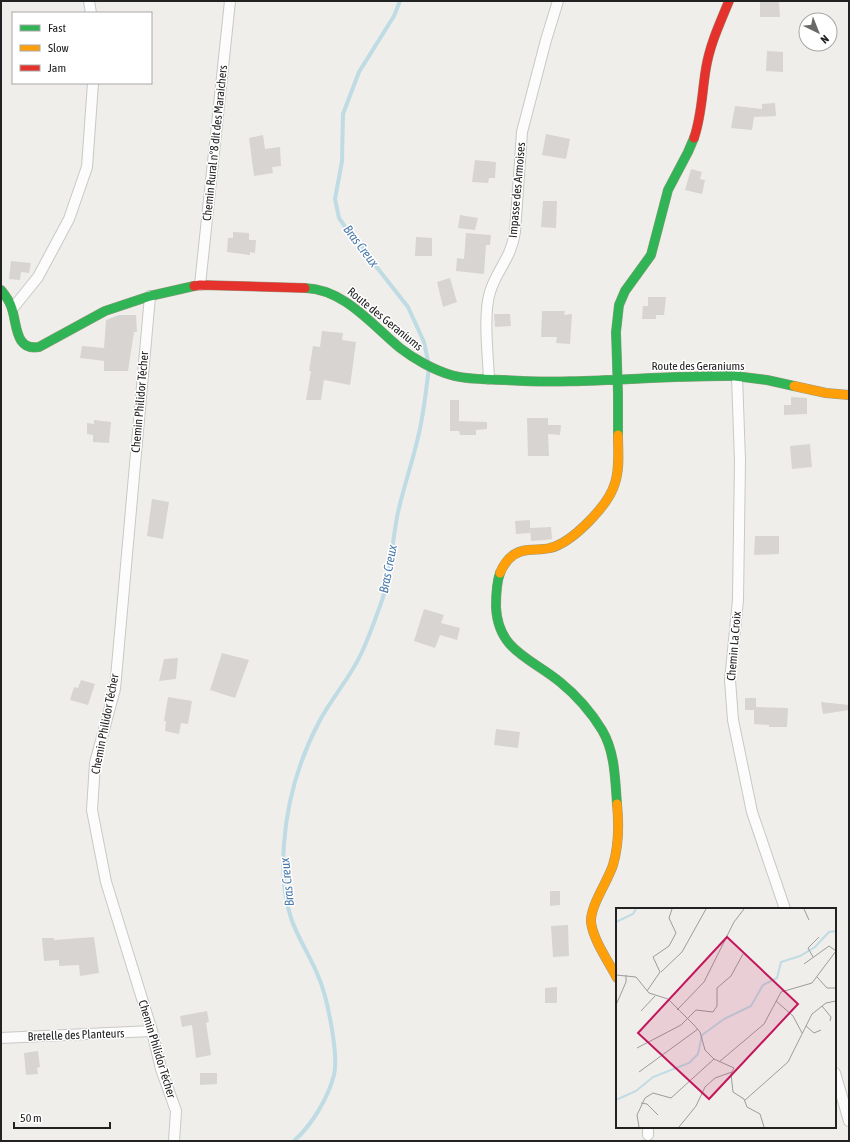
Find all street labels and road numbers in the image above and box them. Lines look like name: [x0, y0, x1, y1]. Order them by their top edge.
street label: Chemin Rural n°8 dit des Maraichers: [200, 64, 230, 222]
street label: Impasse des Armoises: [506, 142, 528, 238]
street label: Route des Geraniums: [345, 284, 425, 354]
street label: Chemin Philidor Técher: [129, 350, 151, 453]
street label: Route des Geraniums: [652, 359, 744, 373]
street label: Chemin La Croix: [724, 611, 744, 681]
street label: Chemin Philidor Técher: [88, 672, 122, 775]
street label: Chemin Philidor Técher: [135, 998, 179, 1100]
street label: Bretelle des Planteurs: [27, 1026, 125, 1044]

